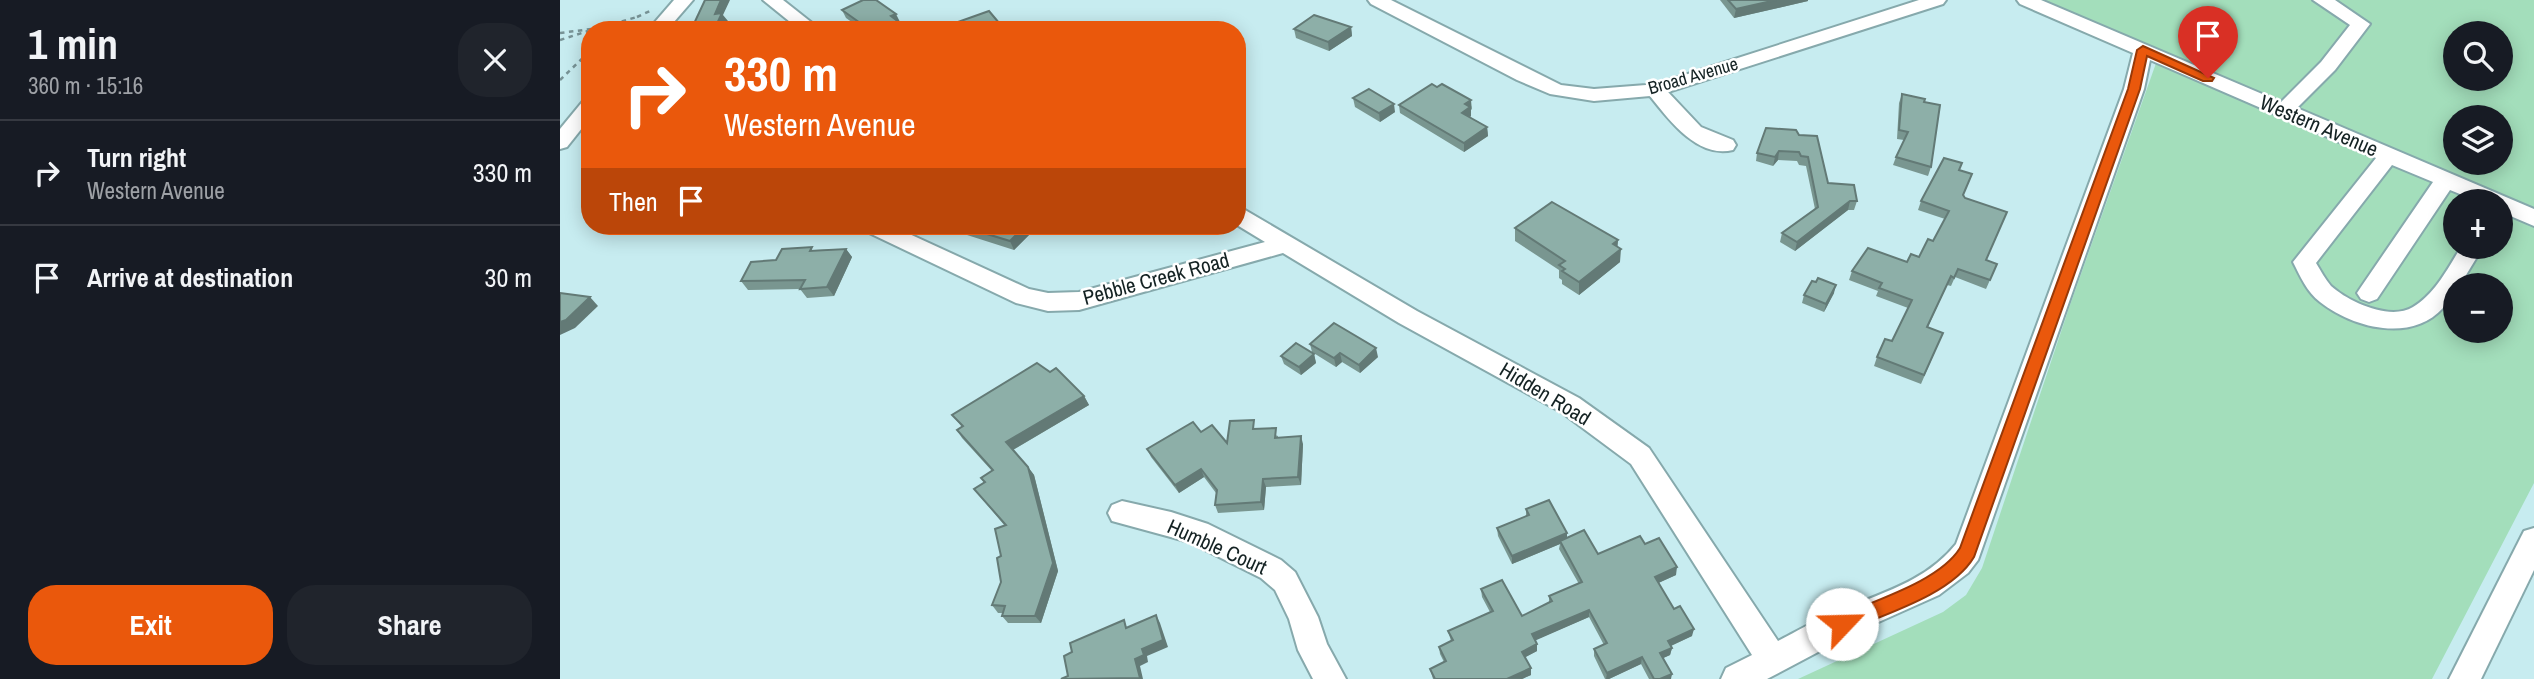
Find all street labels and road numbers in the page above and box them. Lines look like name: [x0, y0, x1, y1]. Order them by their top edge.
street label: Broad Avenue: [1645, 51, 1741, 100]
street label: Western Avenue: [2256, 88, 2383, 163]
street label: Pebble Creek Road: [1080, 245, 1232, 312]
street label: Hidden Road: [1494, 355, 1596, 432]
street label: Humble Court: [1163, 512, 1272, 581]

